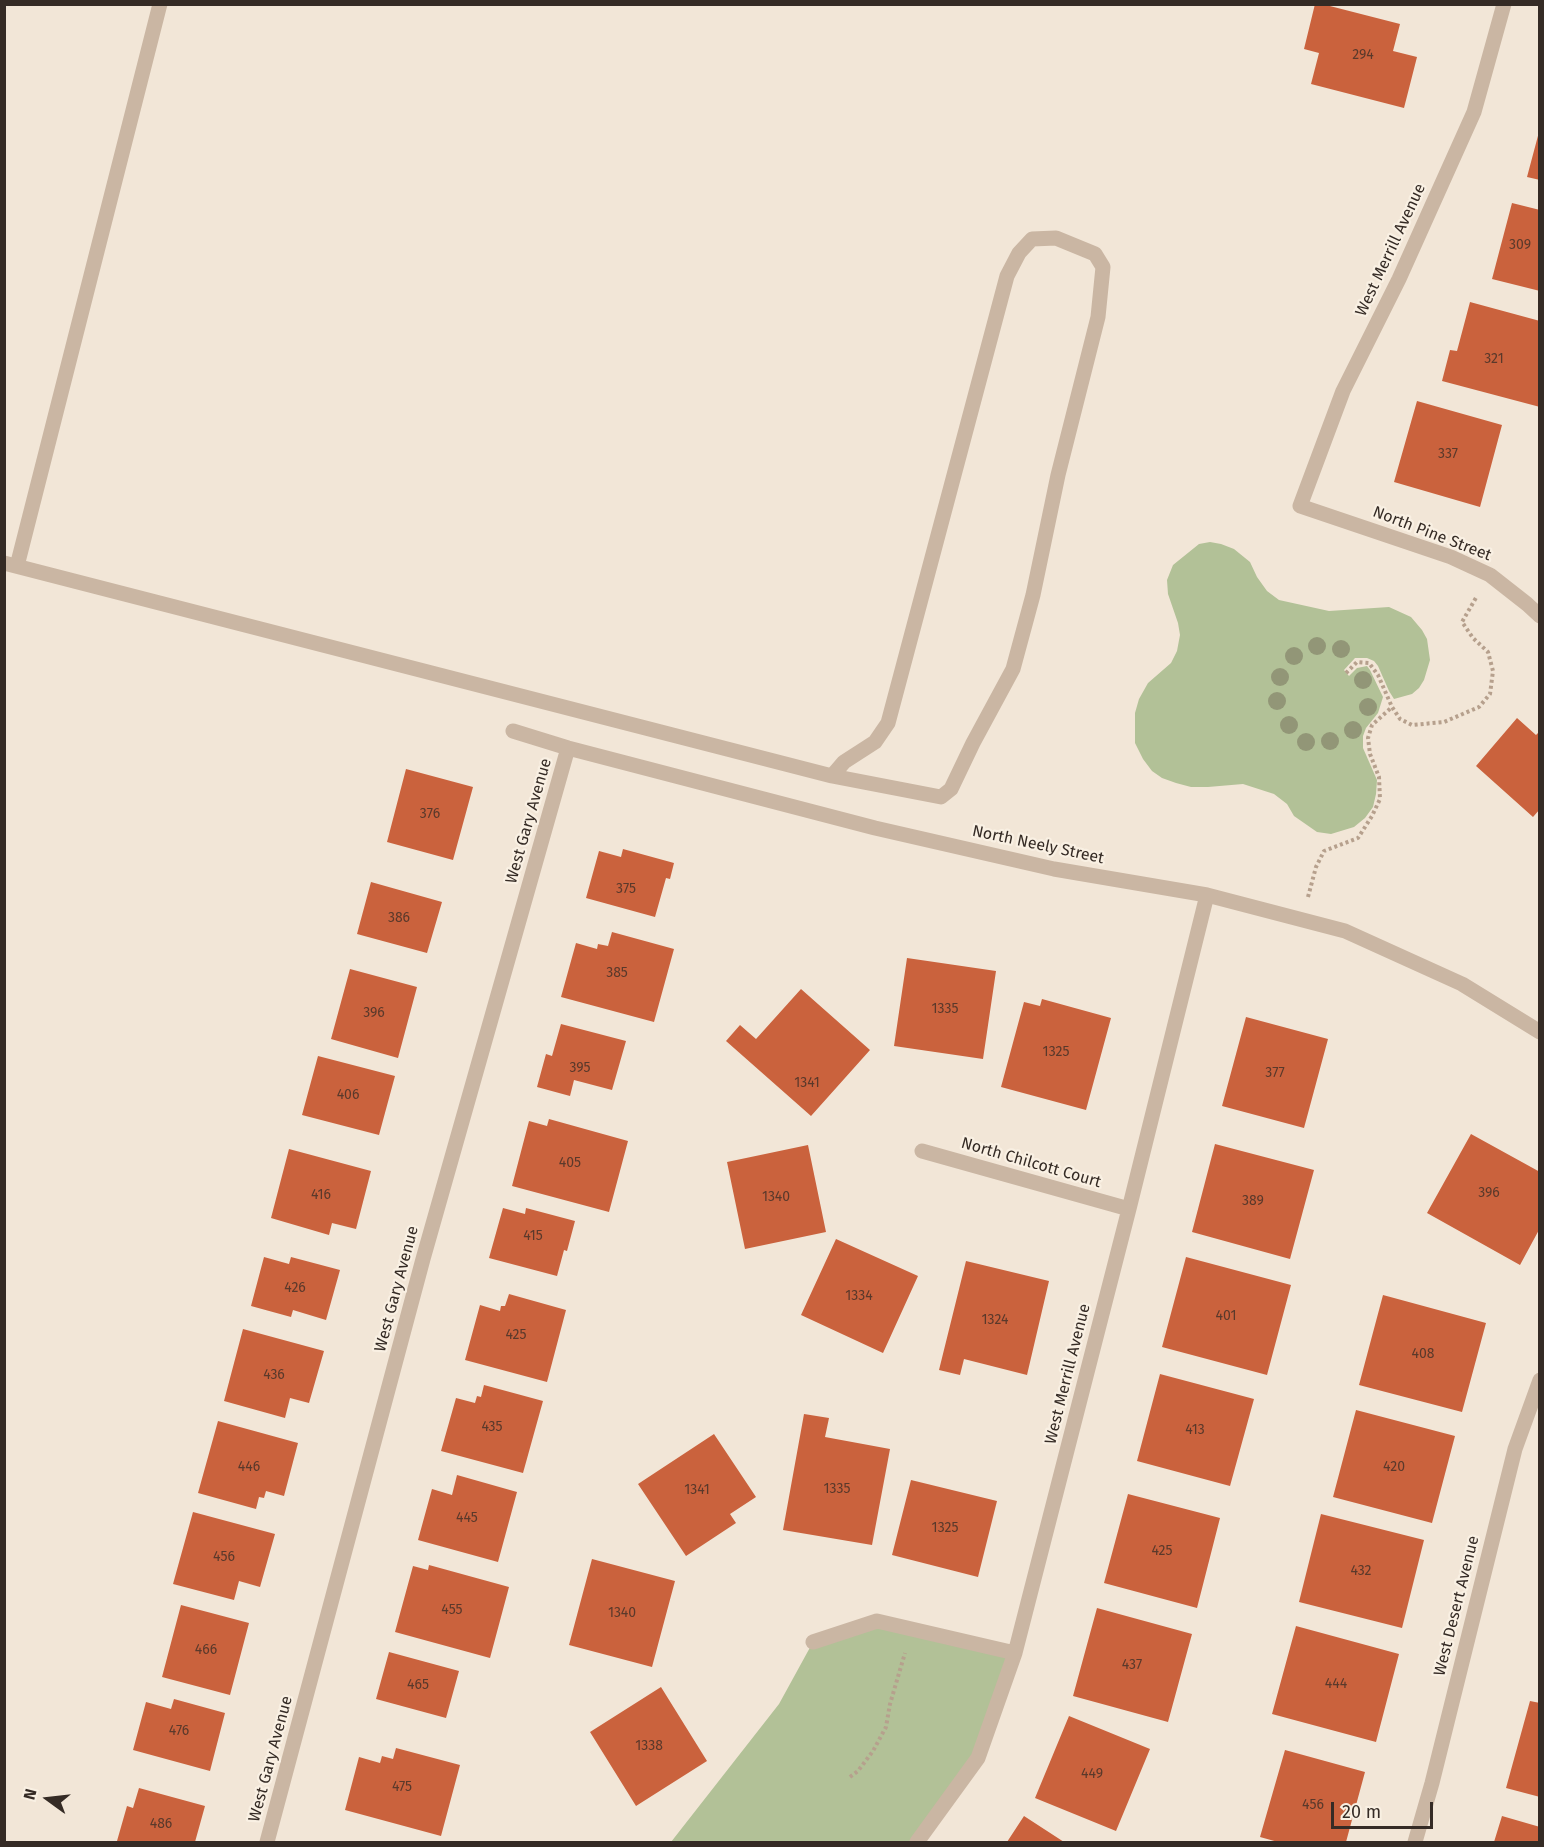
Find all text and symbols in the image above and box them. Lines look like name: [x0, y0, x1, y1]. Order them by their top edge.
house number: 294: [1352, 47, 1374, 63]
street label: West Merrill Avenue: [1352, 181, 1430, 319]
house number: 309: [1509, 237, 1531, 253]
house number: 321: [1484, 351, 1504, 367]
house number: 337: [1438, 446, 1458, 462]
street label: North Pine Street: [1370, 503, 1494, 565]
street label: West Gary Avenue: [502, 756, 556, 886]
house number: 376: [420, 806, 440, 822]
street label: North Neely Street: [970, 822, 1106, 868]
house number: 375: [616, 881, 636, 897]
house number: 386: [388, 910, 410, 926]
house number: 385: [606, 965, 628, 981]
house number: 1335: [931, 1001, 959, 1017]
house number: 396: [363, 1005, 385, 1021]
house number: 1325: [1043, 1044, 1069, 1060]
house number: 395: [569, 1060, 591, 1076]
house number: 377: [1265, 1065, 1285, 1081]
house number: 1341: [794, 1075, 820, 1091]
house number: 406: [337, 1087, 359, 1103]
street label: North Chilcott Court: [959, 1134, 1103, 1192]
house number: 405: [559, 1155, 581, 1171]
house number: 396: [1478, 1185, 1500, 1201]
house number: 416: [311, 1187, 331, 1203]
house number: 1340: [762, 1189, 790, 1205]
house number: 389: [1242, 1193, 1264, 1209]
street label: West Gary Avenue: [371, 1224, 423, 1354]
house number: 415: [523, 1228, 543, 1244]
house number: 426: [284, 1280, 306, 1296]
house number: 1334: [845, 1288, 873, 1304]
street label: West Merrill Avenue: [1041, 1302, 1095, 1446]
house number: 401: [1216, 1308, 1236, 1324]
house number: 1324: [982, 1312, 1008, 1328]
house number: 425: [505, 1327, 527, 1343]
house number: 408: [1412, 1346, 1434, 1362]
house number: 436: [263, 1367, 285, 1383]
house number: 435: [481, 1419, 503, 1435]
house number: 413: [1185, 1422, 1205, 1438]
house number: 446: [238, 1459, 260, 1475]
house number: 420: [1383, 1459, 1405, 1475]
house number: 1335: [823, 1481, 851, 1497]
house number: 1341: [684, 1482, 710, 1498]
house number: 445: [456, 1510, 478, 1526]
house number: 1325: [932, 1520, 958, 1536]
street label: West Desert Avenue: [1430, 1534, 1484, 1678]
house number: 425: [1151, 1543, 1173, 1559]
house number: 456: [213, 1549, 235, 1565]
house number: 432: [1351, 1563, 1371, 1579]
house number: 455: [441, 1602, 463, 1618]
house number: 1340: [608, 1605, 636, 1621]
house number: 466: [195, 1642, 217, 1658]
house number: 437: [1122, 1657, 1142, 1673]
house number: 444: [1325, 1676, 1347, 1692]
house number: 465: [407, 1677, 429, 1693]
street label: West Gary Avenue: [245, 1694, 297, 1824]
house number: 476: [169, 1723, 189, 1739]
house number: 1338: [635, 1738, 663, 1754]
house number: 449: [1081, 1766, 1103, 1782]
north arrow: [18, 1769, 78, 1829]
house number: 475: [392, 1779, 412, 1795]
text: N: [20, 1787, 41, 1802]
scale bar: [1334, 1790, 1436, 1828]
house number: 456: [1302, 1797, 1324, 1813]
text: 20 m: [1342, 1801, 1381, 1823]
house number: 486: [150, 1816, 172, 1832]

